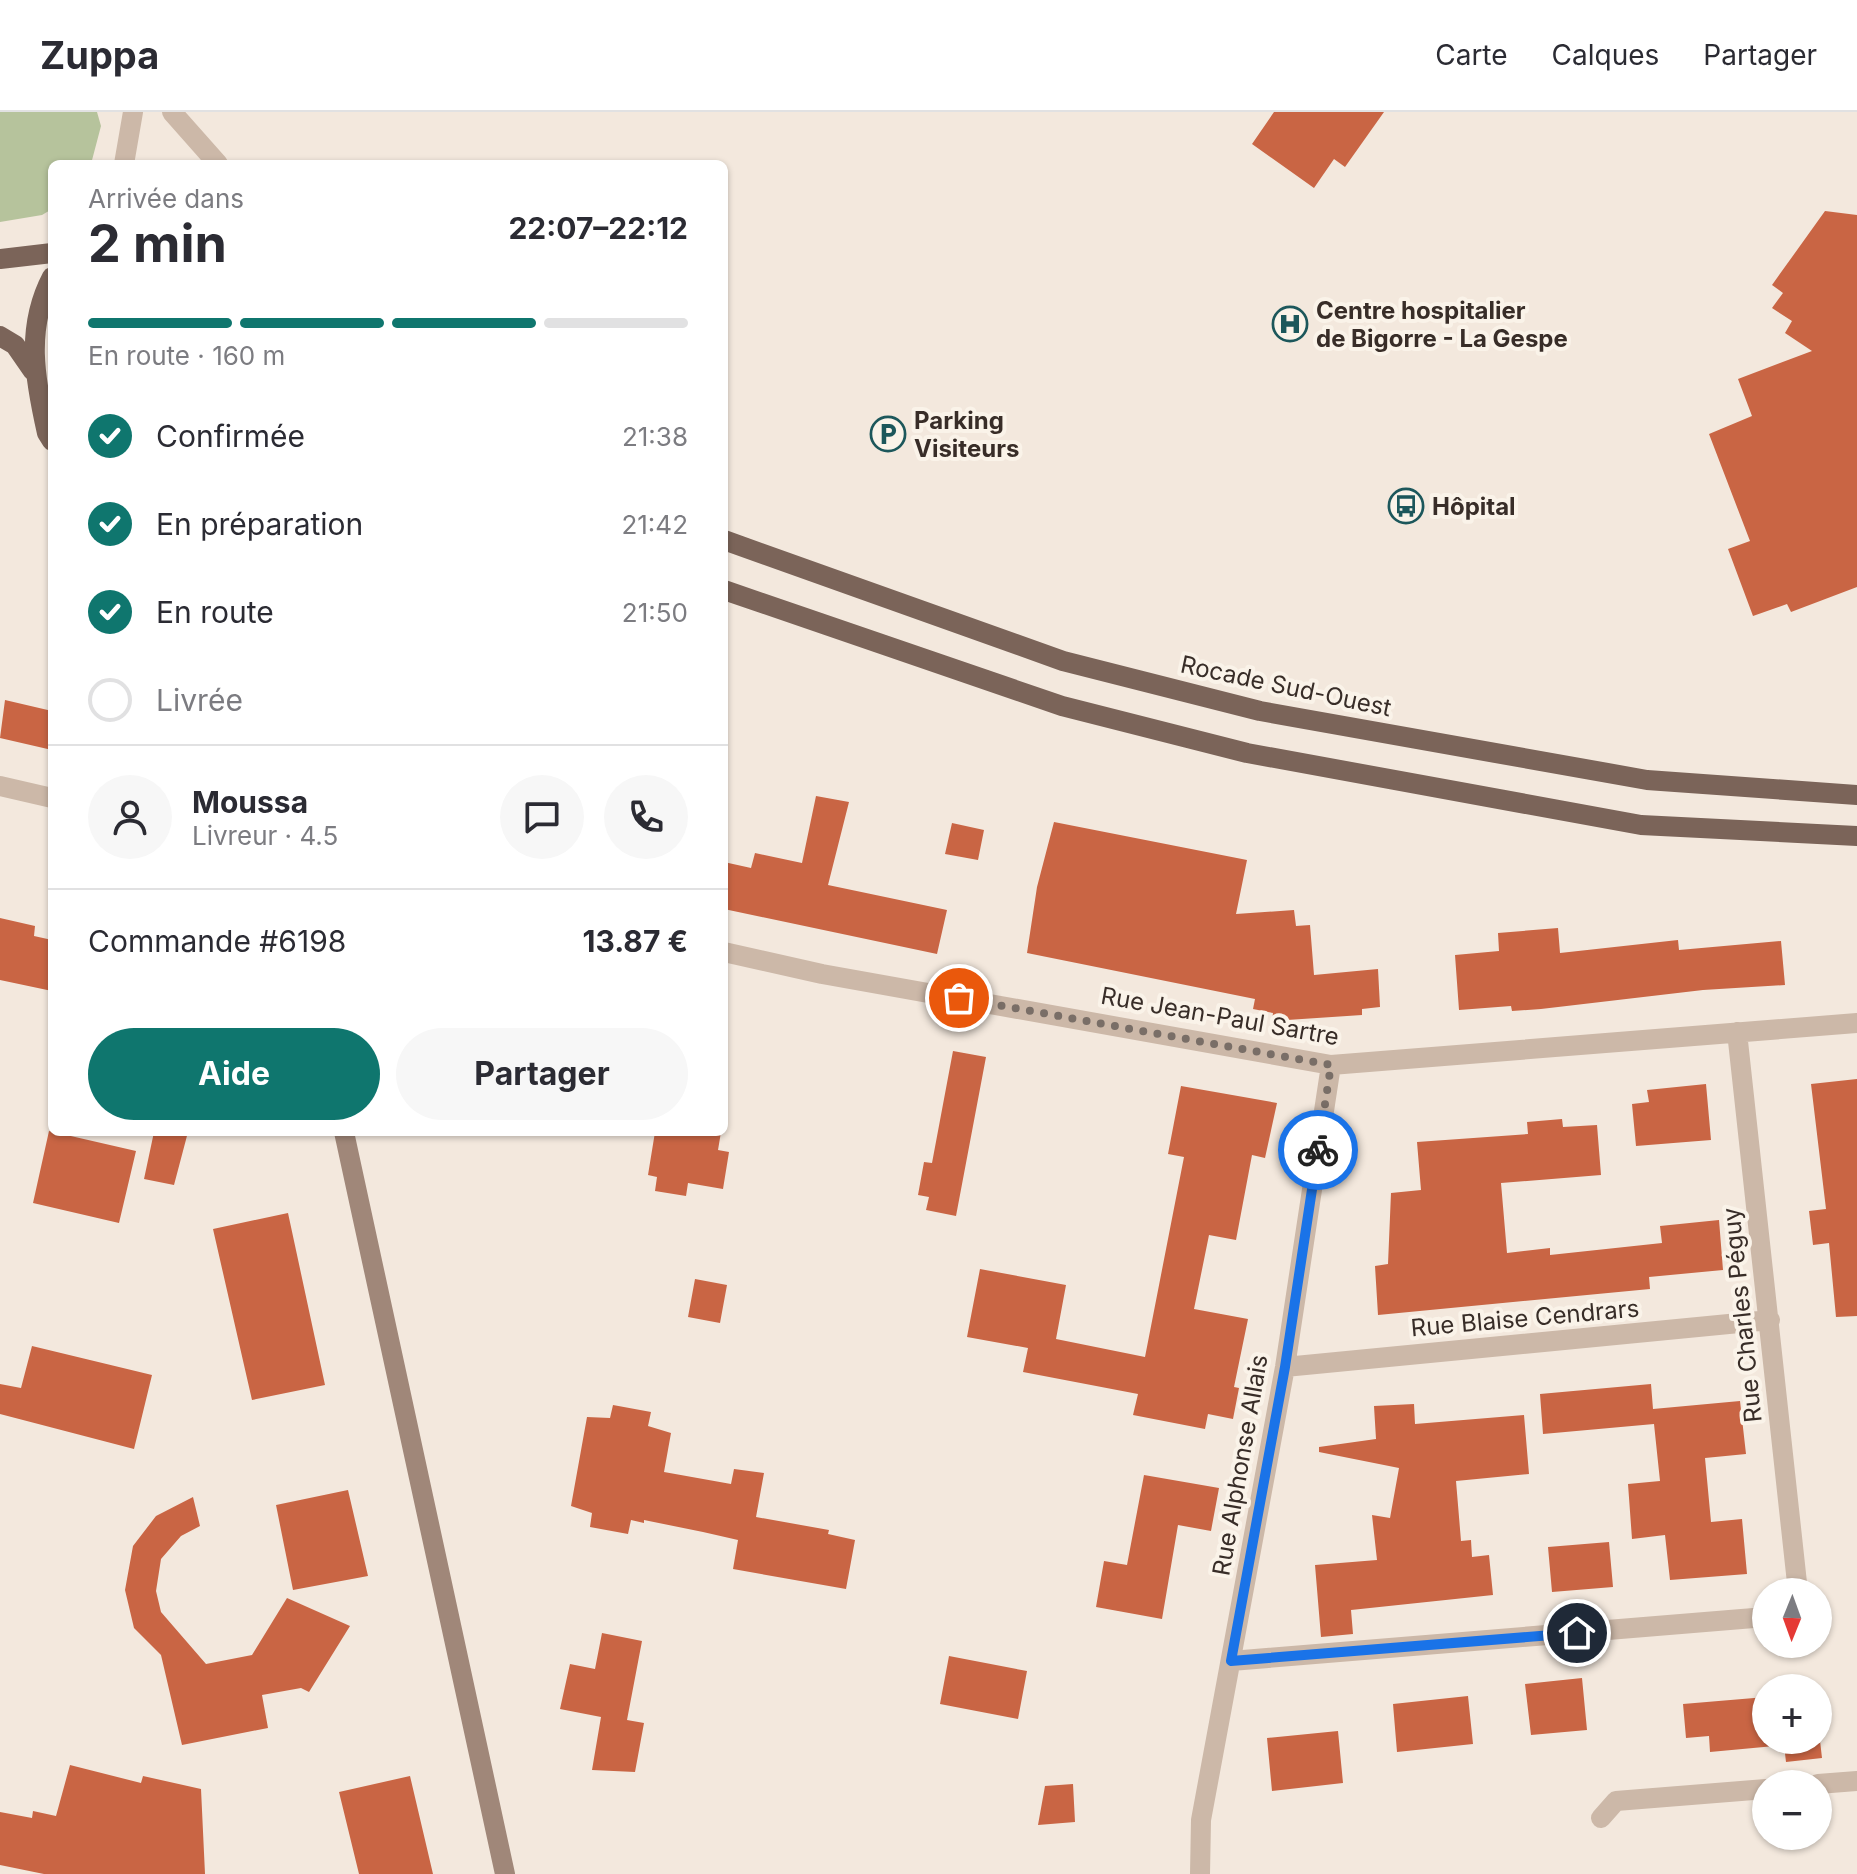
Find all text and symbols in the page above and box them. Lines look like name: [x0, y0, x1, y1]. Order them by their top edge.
text: Zuppa: [40, 32, 159, 78]
text: Carte: [1435, 38, 1508, 72]
text: Calques: [1552, 38, 1659, 72]
text: Partager: [1703, 38, 1817, 72]
text: Arrivée dans: [88, 183, 244, 214]
text: 22:07–22:12: [508, 210, 688, 246]
text: 2 min: [88, 212, 227, 275]
place label: Centre hospitalier de Bigorre - La Gespe: [1316, 296, 1568, 353]
hospital icon: Centre hospitalier de Bigorre - La Gespe: [1271, 305, 1309, 343]
text: En route · 160 m: [88, 340, 285, 371]
place label: Parking Visiteurs: [914, 406, 1019, 463]
icon: check: [88, 414, 132, 458]
parking icon: Parking Visiteurs: [869, 415, 907, 453]
text: Confirmée: [156, 418, 305, 454]
text: 21:38: [622, 421, 688, 452]
bus stop icon: Hôpital: [1387, 487, 1425, 525]
place label: Hôpital: [1432, 492, 1516, 521]
icon: check: [88, 502, 132, 546]
text: En préparation: [156, 506, 363, 542]
text: 21:42: [621, 509, 688, 540]
icon: check: [88, 590, 132, 634]
text: En route: [156, 594, 274, 630]
text: 21:50: [622, 597, 688, 628]
street label: Rocade Sud-Ouest: [1178, 649, 1394, 723]
text: Livrée: [156, 682, 243, 718]
button: person: [88, 775, 172, 859]
button: chat: [500, 775, 584, 859]
button: phone: [604, 775, 688, 859]
text: Moussa: [192, 784, 308, 820]
text: Livreur · 4.5: [192, 820, 338, 851]
text: Commande #6198: [88, 923, 346, 959]
text: 13.87 €: [583, 923, 688, 959]
pin: [925, 964, 993, 1032]
icon: bag: [937, 976, 981, 1020]
street label: Rue Jean-Paul Sartre: [1099, 981, 1341, 1051]
button: Aide: [88, 1028, 380, 1120]
button: Partager: [396, 1028, 688, 1120]
courier: [1278, 1110, 1358, 1190]
icon: bike: [1296, 1128, 1340, 1172]
street label: Rue Charles Péguy: [1716, 1206, 1768, 1424]
street label: Rue Blaise Cendrars: [1410, 1294, 1640, 1342]
street label: Rue Alphonse Allais: [1206, 1352, 1274, 1578]
north arrow: [1752, 1578, 1832, 1658]
map controls: [1752, 1578, 1832, 1850]
pin: [1543, 1599, 1611, 1667]
icon: home: [1555, 1611, 1599, 1655]
button: +: [1752, 1674, 1832, 1754]
button: −: [1752, 1770, 1832, 1850]

